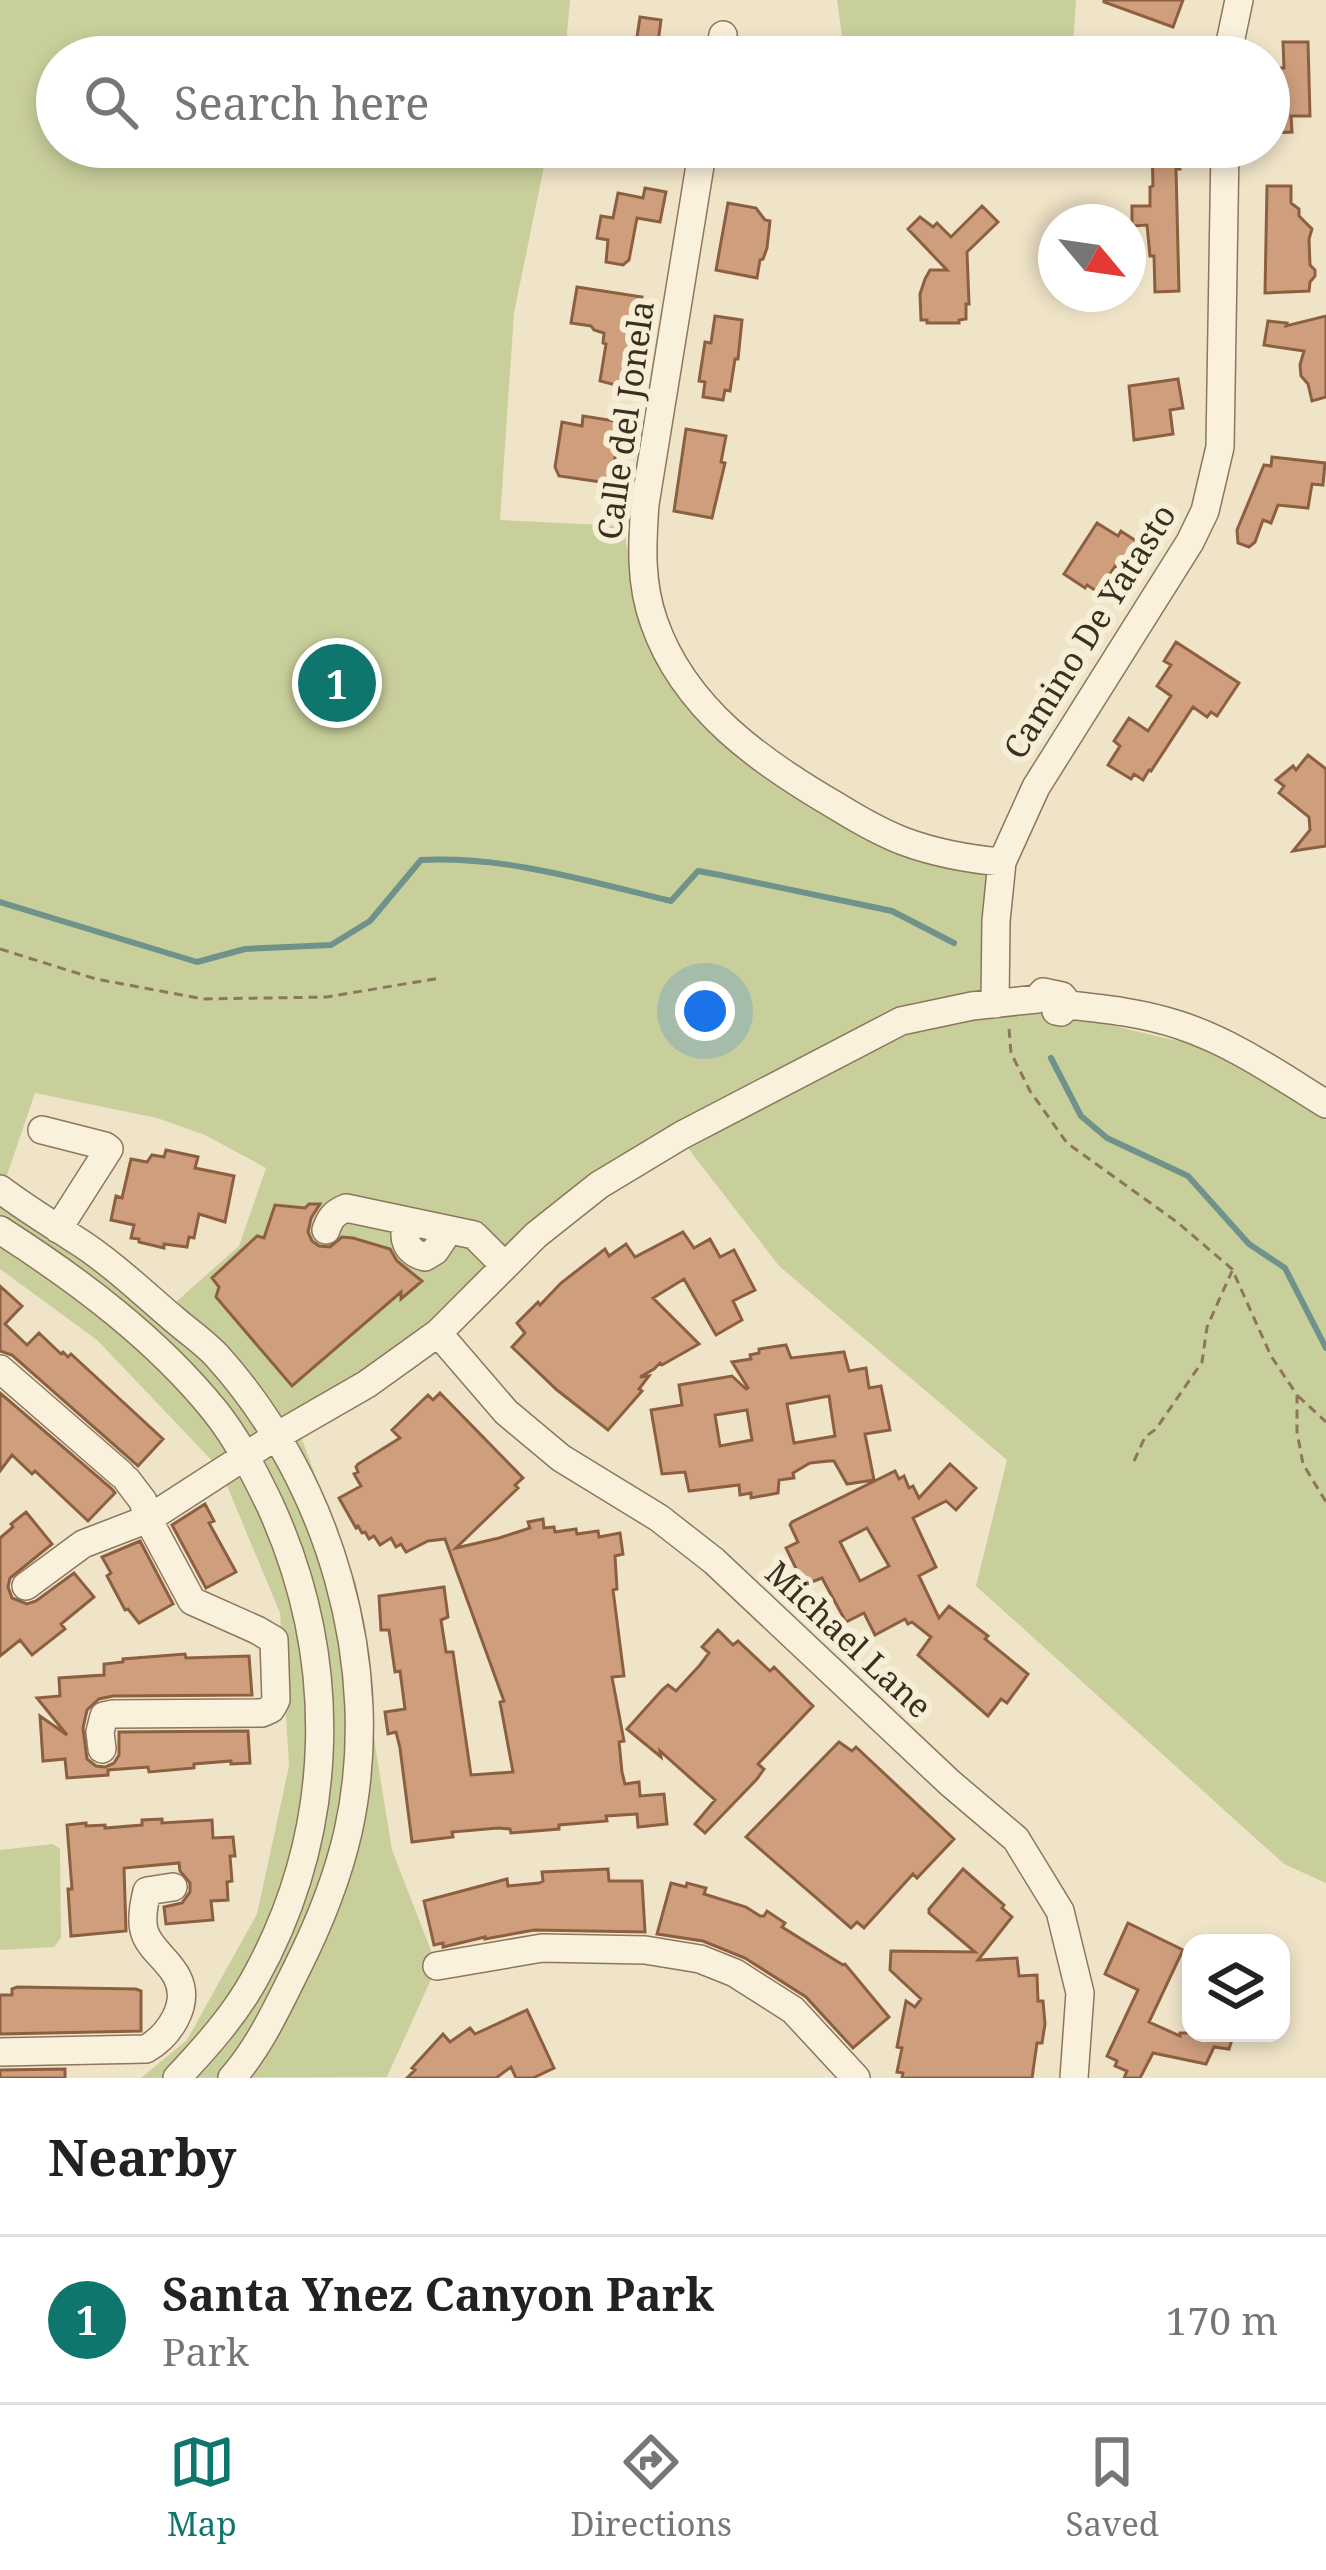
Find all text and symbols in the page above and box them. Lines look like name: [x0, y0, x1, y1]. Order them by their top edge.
search box: [36, 36, 1290, 168]
icon: search: [78, 69, 144, 135]
text: Search here: [174, 72, 429, 133]
north arrow: [1038, 204, 1146, 312]
street label: Calle del Jonela: [586, 298, 664, 542]
street label: Camino De Yatasto: [992, 495, 1186, 767]
pin: 1: [298, 638, 376, 728]
your location: [675, 981, 735, 1041]
street label: Michael Lane: [756, 1550, 942, 1728]
map controls: [1182, 1934, 1290, 2042]
button: layers: [1182, 1934, 1290, 2042]
text: Nearby: [48, 2121, 236, 2191]
text: Santa Ynez Canyon Park: [162, 2263, 714, 2324]
text: 1: [76, 2293, 98, 2346]
text: 170 m: [1166, 2293, 1278, 2346]
text: Park: [162, 2324, 249, 2377]
tab: Map: [167, 2429, 237, 2546]
tab: Directions: [570, 2429, 732, 2546]
tab: Saved: [1066, 2429, 1159, 2546]

